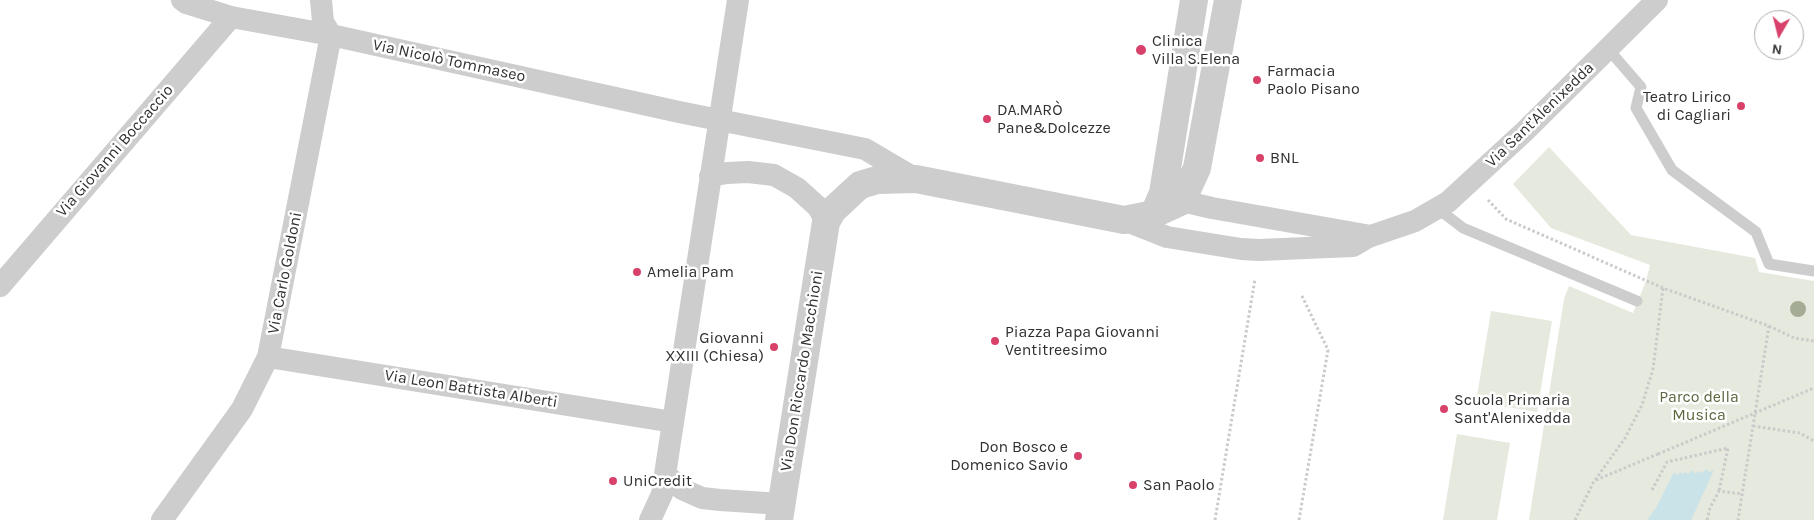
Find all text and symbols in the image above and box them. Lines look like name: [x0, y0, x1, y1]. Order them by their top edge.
north arrow: [1754, 10, 1804, 60]
place label: Clinica Villa S.Elena: [1152, 31, 1240, 69]
street label: Via Nicolò Tommaseo: [371, 35, 527, 87]
text: N: [1771, 40, 1783, 58]
marker: Clinica Villa S.Elena: [1134, 43, 1148, 57]
street label: Via Sant'Alenixedda: [1482, 58, 1598, 172]
place label: Farmacia Paolo Pisano: [1267, 61, 1360, 99]
marker: Farmacia Paolo Pisano: [1251, 74, 1263, 86]
street label: Via Giovanni Boccaccio: [52, 81, 178, 221]
place label: Teatro Lirico di Cagliari: [1643, 87, 1731, 125]
place label: DA.MARÒ Pane&Dolcezze: [997, 100, 1111, 138]
marker: Teatro Lirico di Cagliari: [1735, 100, 1747, 112]
marker: DA.MARÒ Pane&Dolcezze: [981, 113, 993, 125]
place label: BNL: [1270, 148, 1298, 168]
marker: BNL: [1254, 152, 1266, 164]
street label: Via Carlo Goldoni: [264, 210, 306, 336]
place label: Amelia Pam: [647, 262, 734, 282]
marker: Amelia Pam: [631, 266, 643, 278]
street label: Via Don Riccardo Macchioni: [777, 269, 827, 473]
place label: Piazza Papa Giovanni Ventitreesimo: [1005, 322, 1160, 360]
place label: Giovanni XXIII (Chiesa): [665, 328, 764, 366]
marker: Piazza Papa Giovanni Ventitreesimo: [989, 335, 1001, 347]
marker: Giovanni XXIII (Chiesa): [768, 341, 780, 353]
street label: Via Leon Battista Alberti: [383, 366, 559, 412]
park label: Parco della Musica: [1659, 387, 1739, 425]
place label: Scuola Primaria Sant'Alenixedda: [1454, 390, 1571, 428]
marker: Scuola Primaria Sant'Alenixedda: [1438, 403, 1450, 415]
place label: Don Bosco e Domenico Savio: [950, 437, 1068, 475]
marker: Don Bosco e Domenico Savio: [1072, 450, 1084, 462]
place label: UniCredit: [623, 471, 692, 491]
marker: UniCredit: [607, 475, 619, 487]
place label: San Paolo: [1143, 475, 1215, 495]
marker: San Paolo: [1127, 479, 1139, 491]

